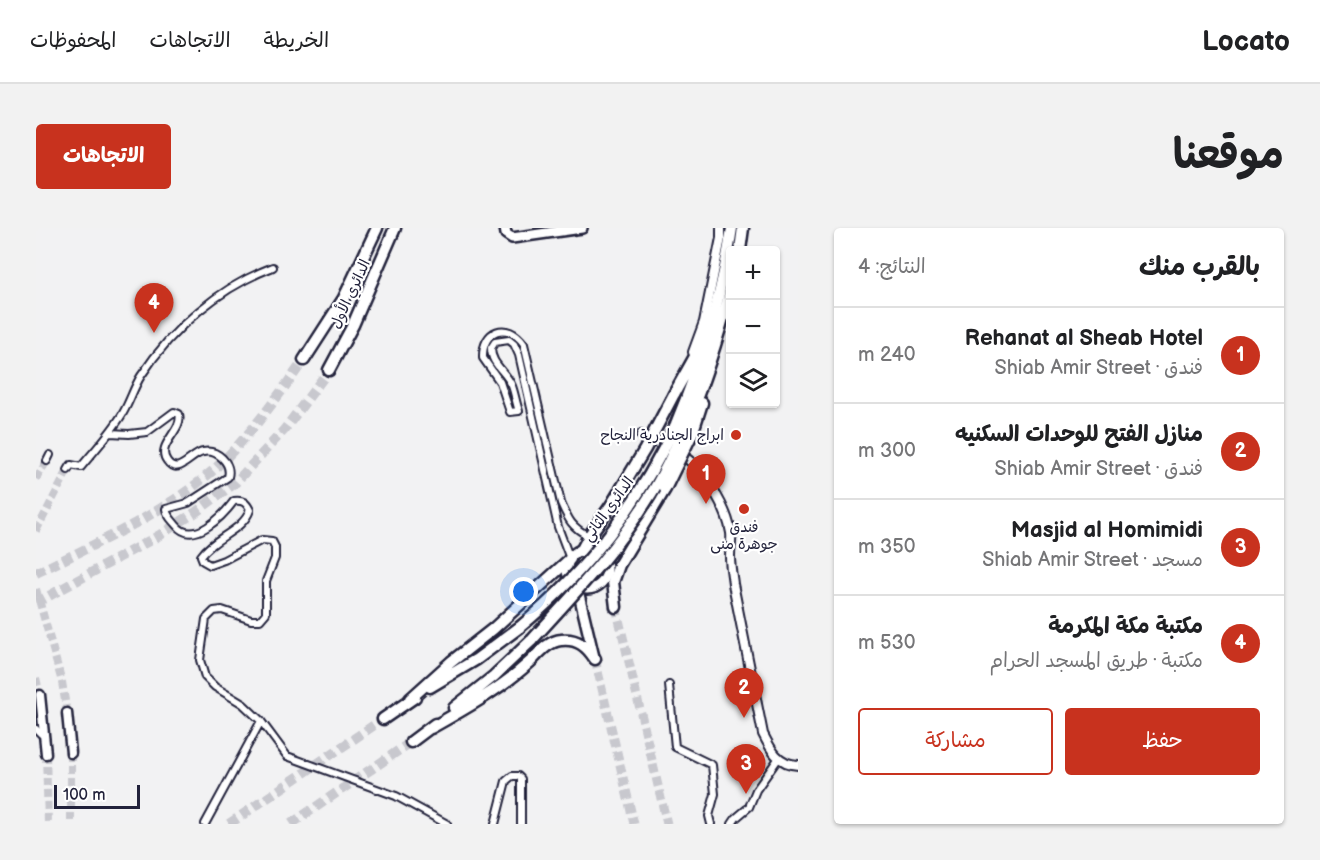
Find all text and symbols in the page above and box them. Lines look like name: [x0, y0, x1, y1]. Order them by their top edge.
text: Locato: [1202, 25, 1290, 58]
text: المحفوظات: [30, 28, 116, 53]
text: الاتجاهات: [149, 28, 231, 53]
text: الخريطة: [264, 28, 329, 53]
button: الاتجاهات: [36, 124, 171, 189]
text: موقعنا: [1173, 130, 1284, 181]
map controls: [726, 246, 780, 408]
button: +: [726, 246, 780, 300]
text: بالقرب منك: [1139, 252, 1260, 283]
text: النتائج: 4: [858, 255, 926, 279]
street label: الدائري الأول: [325, 256, 376, 332]
pin: 4: [134, 284, 174, 333]
button: −: [726, 300, 780, 354]
text: Rehanat al Sheab Hotel: [965, 325, 1203, 352]
text: 240 m: [858, 343, 915, 367]
text: 1: [1236, 343, 1245, 367]
button: layers: [726, 354, 780, 408]
text: فندق · Shiab Amir Street: [995, 356, 1203, 380]
text: منازل الفتح للوحدات السكنيه: [955, 421, 1203, 448]
place label: ابراج الجنادرية النجاح: [601, 426, 724, 445]
marker: ابراج الجنادرية النجاح: [729, 428, 743, 442]
text: 300 m: [858, 439, 916, 463]
text: 2: [1235, 439, 1247, 463]
pin: 1: [686, 454, 726, 504]
text: فندق · Shiab Amir Street: [995, 457, 1203, 481]
street label: الدائري الثاني: [578, 473, 641, 547]
marker: فندق جوهرة منى: [737, 502, 751, 516]
text: Masjid al Homimidi: [1011, 517, 1203, 544]
place label: فندق جوهرة منى: [710, 518, 778, 554]
text: 350 m: [858, 535, 915, 559]
text: 3: [1235, 535, 1246, 559]
text: مسجد · Shiab Amir Street: [982, 548, 1203, 572]
your location: [509, 577, 538, 606]
text: مكتبة مكة المكرمة: [1048, 613, 1203, 640]
text: 530 m: [858, 631, 915, 655]
text: 4: [1235, 631, 1246, 655]
text: مكتبة · طريق المسجد الحرام: [989, 649, 1203, 673]
pin: 2: [724, 668, 764, 718]
button: مشاركة: [858, 708, 1053, 775]
button: حفظ: [1065, 708, 1260, 775]
pin: 3: [726, 744, 766, 794]
scale bar: [54, 782, 140, 810]
text: 100 m: [63, 786, 106, 805]

